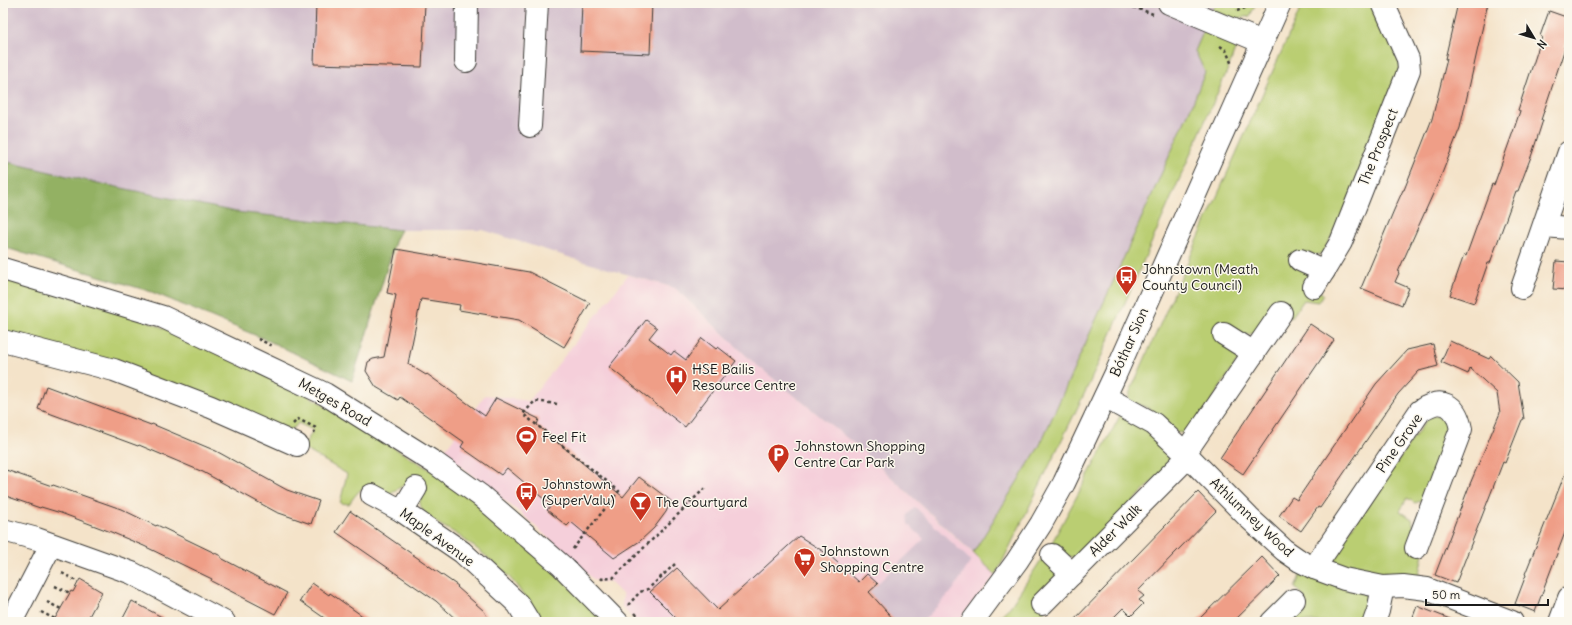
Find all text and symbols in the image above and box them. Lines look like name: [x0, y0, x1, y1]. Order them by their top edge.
north arrow: [1514, 18, 1554, 58]
text: N: [1534, 37, 1550, 51]
street label: The Prospect: [1354, 105, 1402, 188]
place label: Johnstown (Meath County Council): [1142, 260, 1258, 294]
bus stop icon: Johnstown (Meath County Council): [1113, 264, 1139, 297]
street label: Bóthar Sion: [1106, 305, 1152, 379]
place label: HSE Bailis Resource Centre: [692, 360, 796, 394]
hospital icon: HSE Bailis Resource Centre: [664, 364, 690, 397]
street label: Metges Road: [295, 374, 375, 430]
street label: Pine Grove: [1372, 410, 1426, 476]
sports icon: Feel Fit: [513, 424, 539, 457]
place label: Feel Fit: [542, 428, 587, 446]
place label: Johnstown Shopping Centre Car Park: [794, 437, 925, 471]
parking icon: Johnstown Shopping Centre Car Park: [766, 441, 792, 474]
street label: Athlumney Wood: [1206, 473, 1298, 561]
place label: Johnstown (SuperValu): [542, 475, 615, 509]
bus stop icon: Johnstown (SuperValu): [514, 479, 540, 512]
bar icon: The Courtyard: [628, 489, 654, 522]
place label: The Courtyard: [656, 493, 748, 511]
street label: Alder Walk: [1085, 500, 1145, 560]
street label: Maple Avenue: [396, 504, 478, 570]
place label: Johnstown Shopping Centre: [820, 542, 924, 576]
supermarket icon: Johnstown Shopping Centre: [791, 546, 817, 579]
scale bar: [1426, 581, 1548, 607]
text: 50 m: [1432, 587, 1461, 602]

